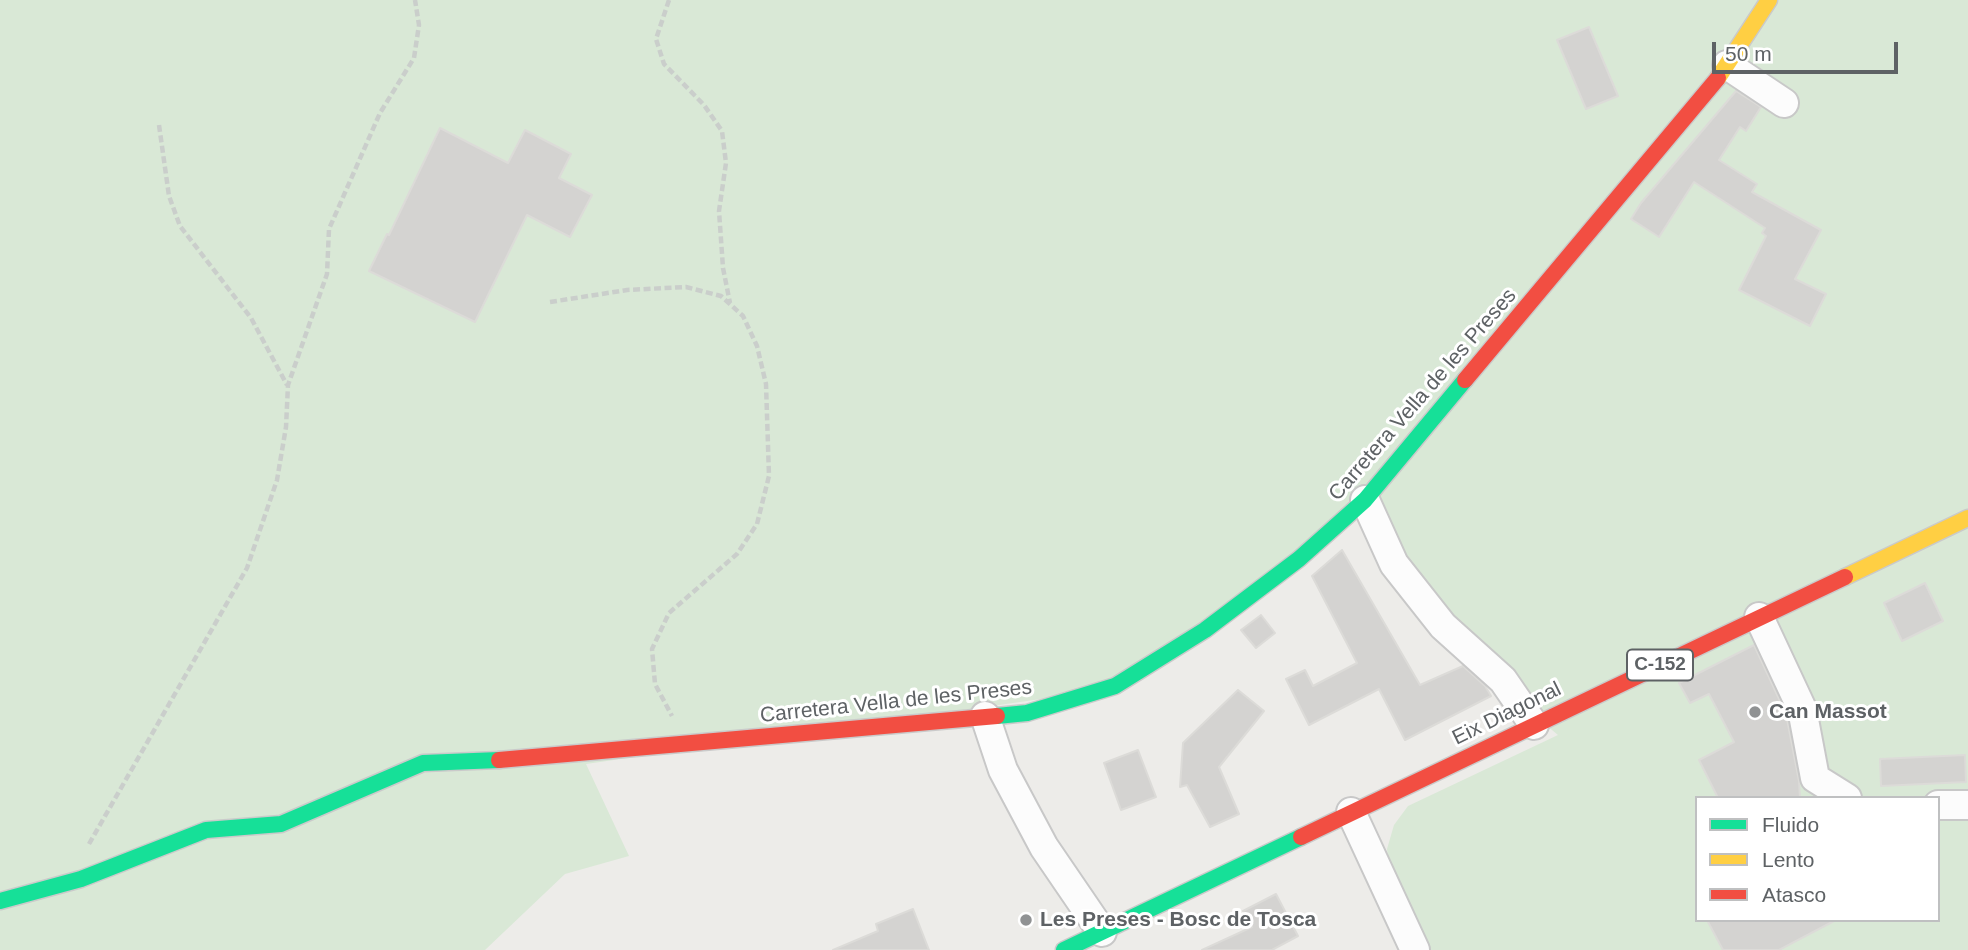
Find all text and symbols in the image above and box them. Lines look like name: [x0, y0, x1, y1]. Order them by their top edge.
scale bar: [1716, 28, 1902, 72]
text: 50 m: [1725, 42, 1772, 65]
street label: Carretera Vella de les Preses: [1324, 284, 1522, 506]
road number: C-152: [1627, 650, 1693, 680]
street label: Carretera Vella de les Preses: [759, 675, 1033, 729]
street label: Eix Diagonal: [1448, 677, 1566, 751]
place label: Can Massot: [1769, 699, 1887, 725]
marker: Can Massot: [1747, 704, 1763, 720]
legend: [1695, 796, 1940, 922]
text: Fluido: [1762, 813, 1819, 836]
text: Lento: [1762, 848, 1815, 871]
text: Atasco: [1762, 883, 1826, 906]
place label: Les Preses - Bosc de Tosca: [1040, 907, 1316, 933]
marker: Les Preses - Bosc de Tosca: [1018, 912, 1034, 928]

